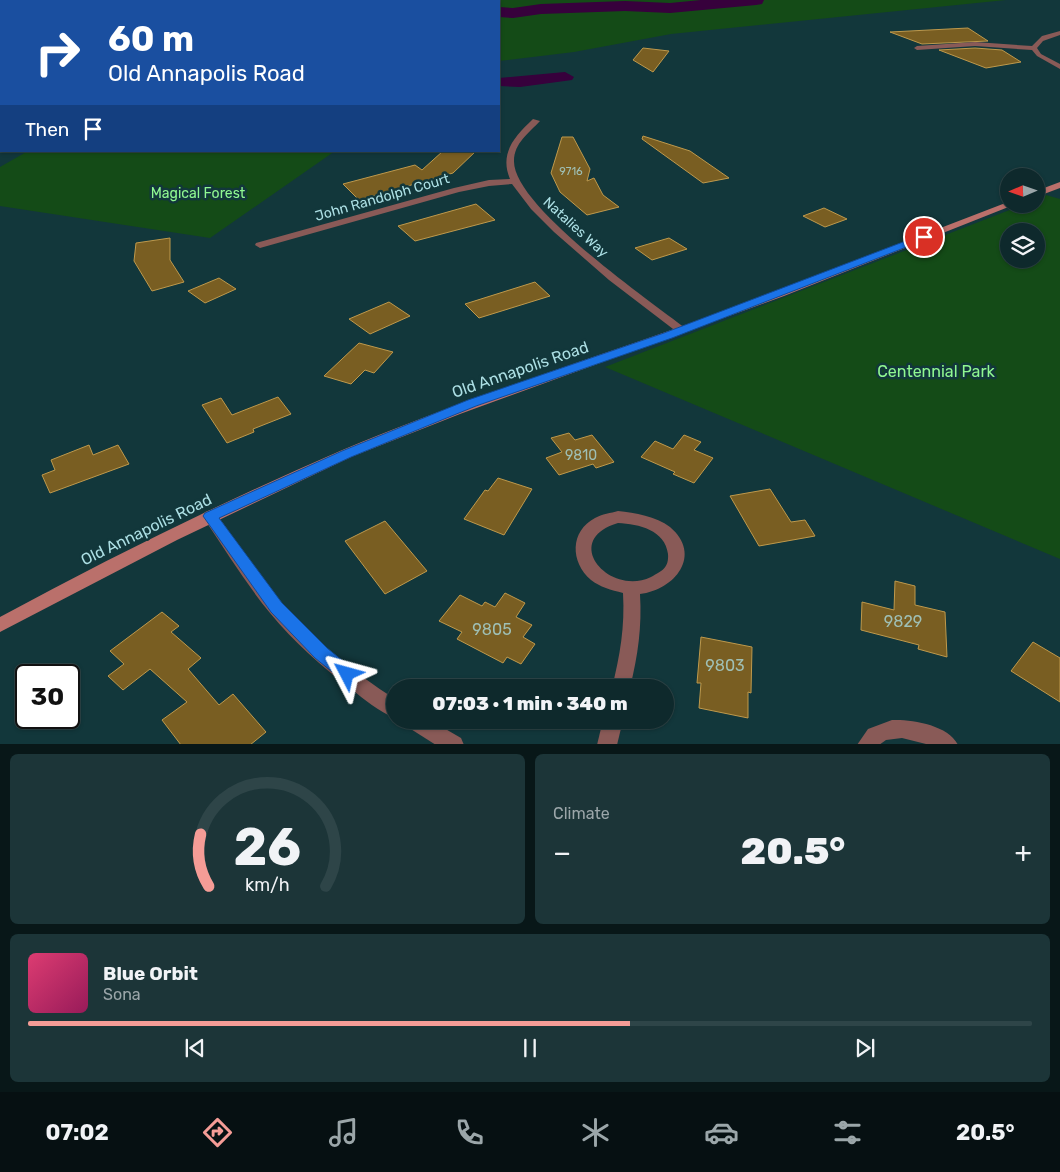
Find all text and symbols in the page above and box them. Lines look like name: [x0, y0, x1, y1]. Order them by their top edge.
text: 60 m: [108, 18, 194, 60]
icon: right: [25, 20, 90, 85]
text: Old Annapolis Road: [108, 60, 305, 87]
icon: arrive: [79, 115, 107, 143]
text: Then: [25, 118, 69, 141]
house number: 9716: [559, 165, 583, 178]
north arrow: [1000, 168, 1045, 212]
map controls: [1000, 168, 1045, 268]
street label: John Randolph Court: [313, 170, 452, 225]
park label: Magical Forest: [151, 185, 246, 202]
street label: Natalies Way: [540, 194, 612, 261]
pin: [903, 216, 945, 258]
icon: arrive: [910, 223, 938, 251]
button: layers: [1000, 223, 1045, 268]
street label: Old Annapolis Road: [449, 337, 591, 402]
park label: Centennial Park: [877, 362, 996, 381]
house number: 9810: [565, 447, 597, 464]
street label: Old Annapolis Road: [78, 490, 215, 569]
house number: 9829: [884, 612, 922, 631]
house number: 9805: [472, 620, 512, 639]
position arrow: [320, 647, 372, 699]
house number: 9803: [705, 656, 745, 675]
speed limit sign: 30: [15, 664, 80, 729]
text: 07:03 · 1 min · 340 m: [432, 692, 628, 715]
text: Climate: [553, 804, 610, 823]
text: 26: [234, 816, 301, 878]
text: 20.5°: [740, 828, 845, 874]
text: −: [553, 836, 571, 869]
text: +: [1015, 836, 1032, 869]
text: km/h: [245, 874, 290, 895]
text: Blue Orbit: [103, 962, 198, 985]
text: Sona: [103, 985, 141, 1004]
icon: previous: [181, 1034, 209, 1062]
icon: pause: [516, 1034, 544, 1062]
icon: next: [851, 1034, 879, 1062]
icon: directions: [200, 1115, 235, 1150]
icon: music: [326, 1115, 361, 1150]
icon: phone: [452, 1115, 487, 1150]
icon: climate: [578, 1115, 613, 1150]
icon: car: [704, 1115, 739, 1150]
icon: filters: [830, 1115, 865, 1150]
text: 07:02: [46, 1119, 109, 1146]
text: 20.5°: [956, 1119, 1014, 1146]

